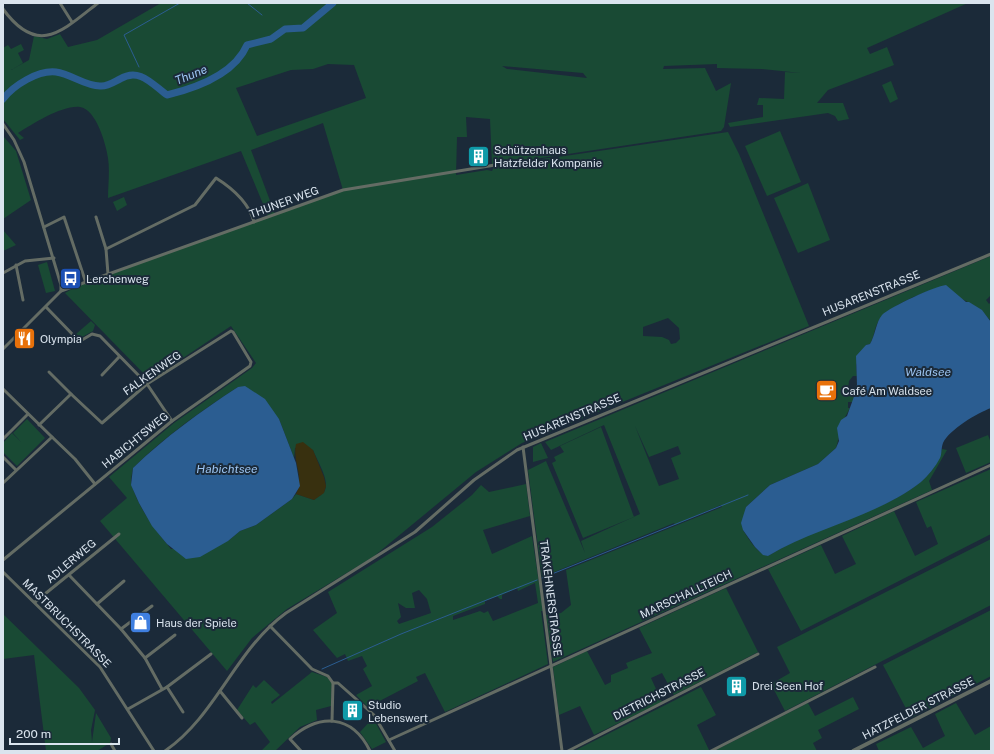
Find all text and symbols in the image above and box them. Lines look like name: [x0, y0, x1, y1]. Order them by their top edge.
water label: Thune: [173, 62, 210, 88]
building icon: Schützenhaus Hatzfelder Kompanie: [466, 143, 492, 169]
place label: Schützenhaus Hatzfelder Kompanie: [494, 144, 602, 169]
street label: THUNER WEG: [248, 184, 320, 220]
bus stop icon: Lerchenweg: [58, 266, 84, 292]
street label: HUSARENSTRASSE: [820, 268, 922, 318]
place label: Lerchenweg: [86, 273, 149, 285]
restaurant icon: Olympia: [12, 326, 38, 352]
place label: Olympia: [40, 333, 82, 345]
street label: FALKENWEG: [121, 349, 183, 397]
water label: Waldsee: [905, 365, 951, 379]
cafe icon: Café Am Waldsee: [813, 378, 839, 404]
place label: Café Am Waldsee: [842, 385, 932, 397]
street label: HUSARENSTRASSE: [522, 391, 622, 443]
street label: HABICHTSWEG: [99, 410, 171, 470]
water label: Habichtsee: [196, 462, 258, 476]
street label: ADLERWEG: [44, 537, 98, 585]
street label: TRAKEHNERSTRASSE: [538, 539, 564, 657]
street label: MARSCHALLTEICH: [638, 567, 734, 621]
street label: MASTBRUCHSTRASSE: [20, 576, 114, 670]
shop icon: Haus der Spiele: [127, 610, 153, 636]
place label: Haus der Spiele: [156, 617, 237, 629]
street label: DIETRICHSTRASSE: [611, 666, 707, 722]
building icon: Drei Seen Hof: [724, 673, 750, 699]
street label: HATZFELDER STRASSE: [860, 674, 976, 741]
place label: Drei Seen Hof: [752, 680, 824, 692]
building icon: Studio Lebenswert: [340, 698, 366, 724]
place label: Studio Lebenswert: [368, 699, 428, 724]
scale bar: [10, 720, 119, 746]
text: 200 m: [16, 727, 51, 741]

